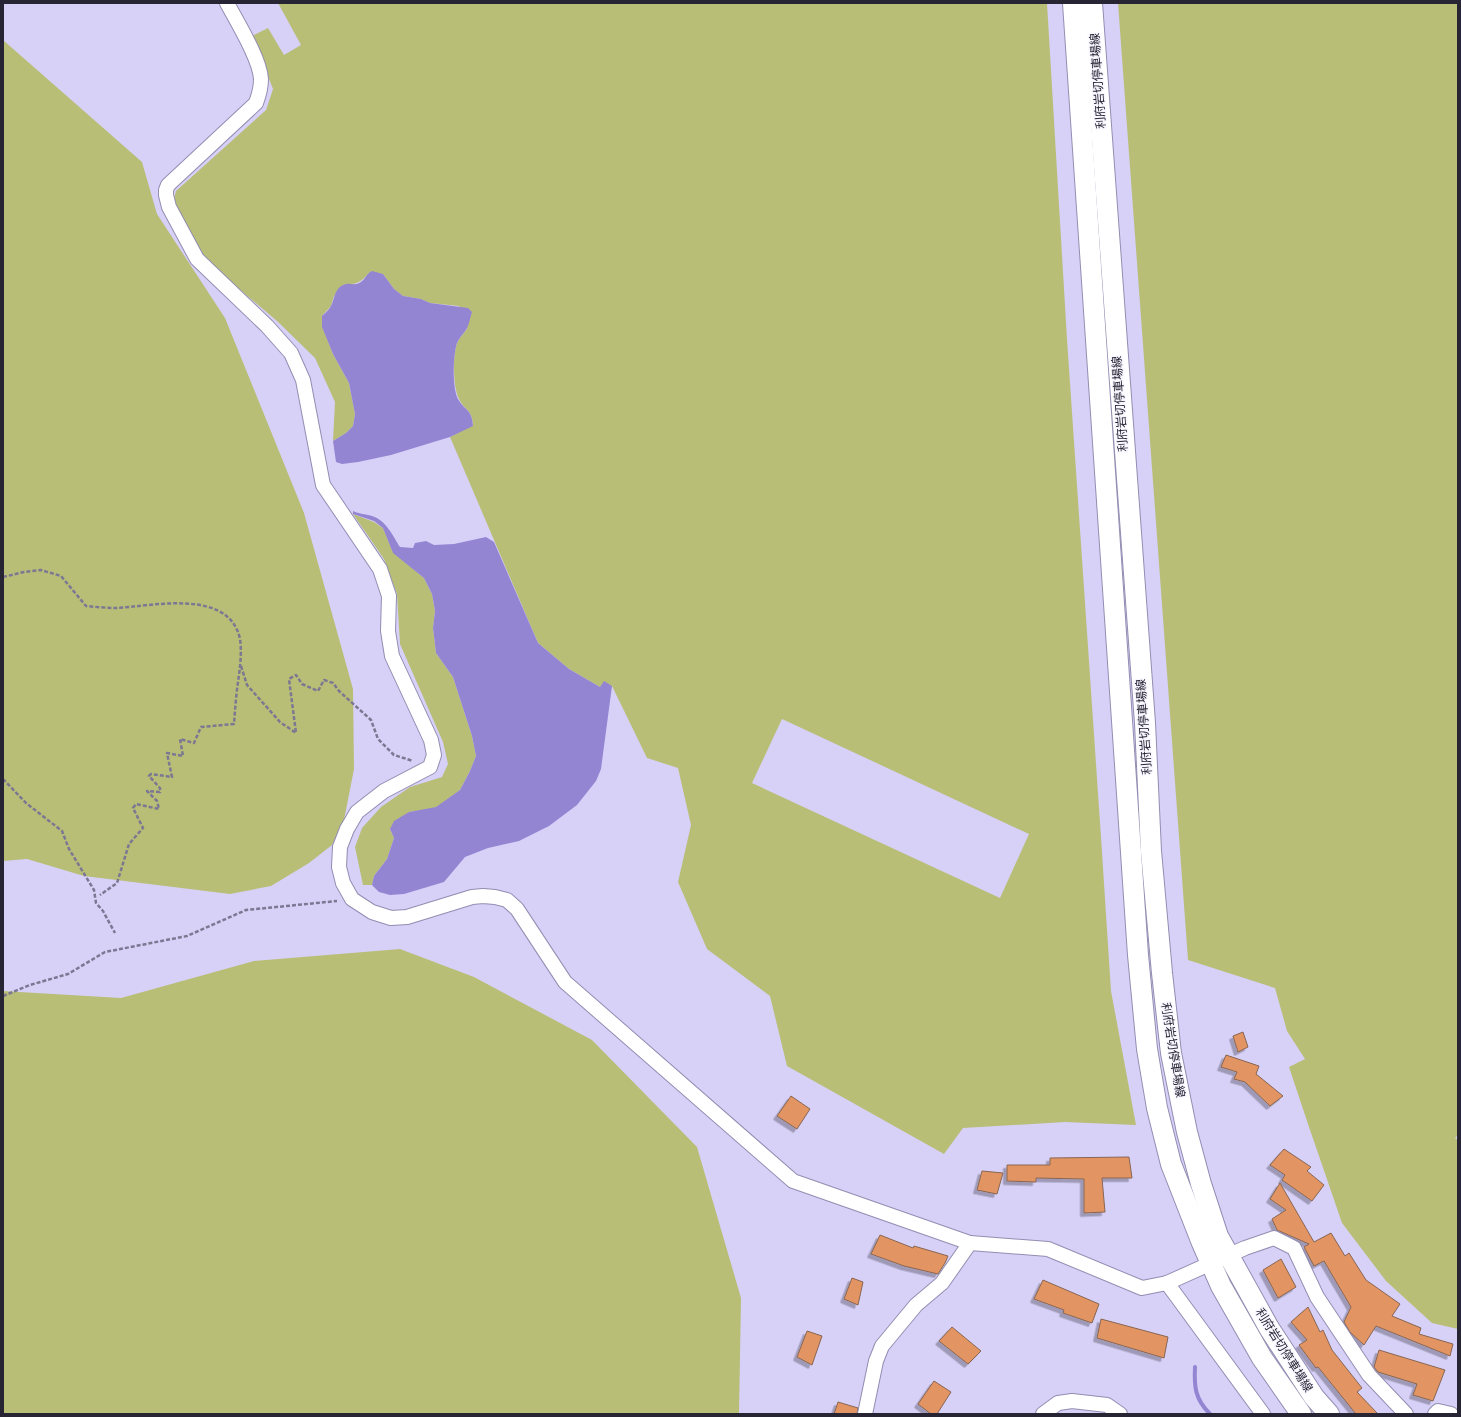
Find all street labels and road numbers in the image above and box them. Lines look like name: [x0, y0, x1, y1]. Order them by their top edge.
street label: 利府岩切停車場線: [1088, 33, 1108, 129]
street label: 利府岩切停車場線: [1110, 356, 1130, 452]
street label: 利府岩切停車場線: [1134, 679, 1154, 775]
street label: 利府岩切停車場線: [1159, 1001, 1187, 1099]
street label: 利府岩切停車場線: [1253, 1306, 1315, 1394]

